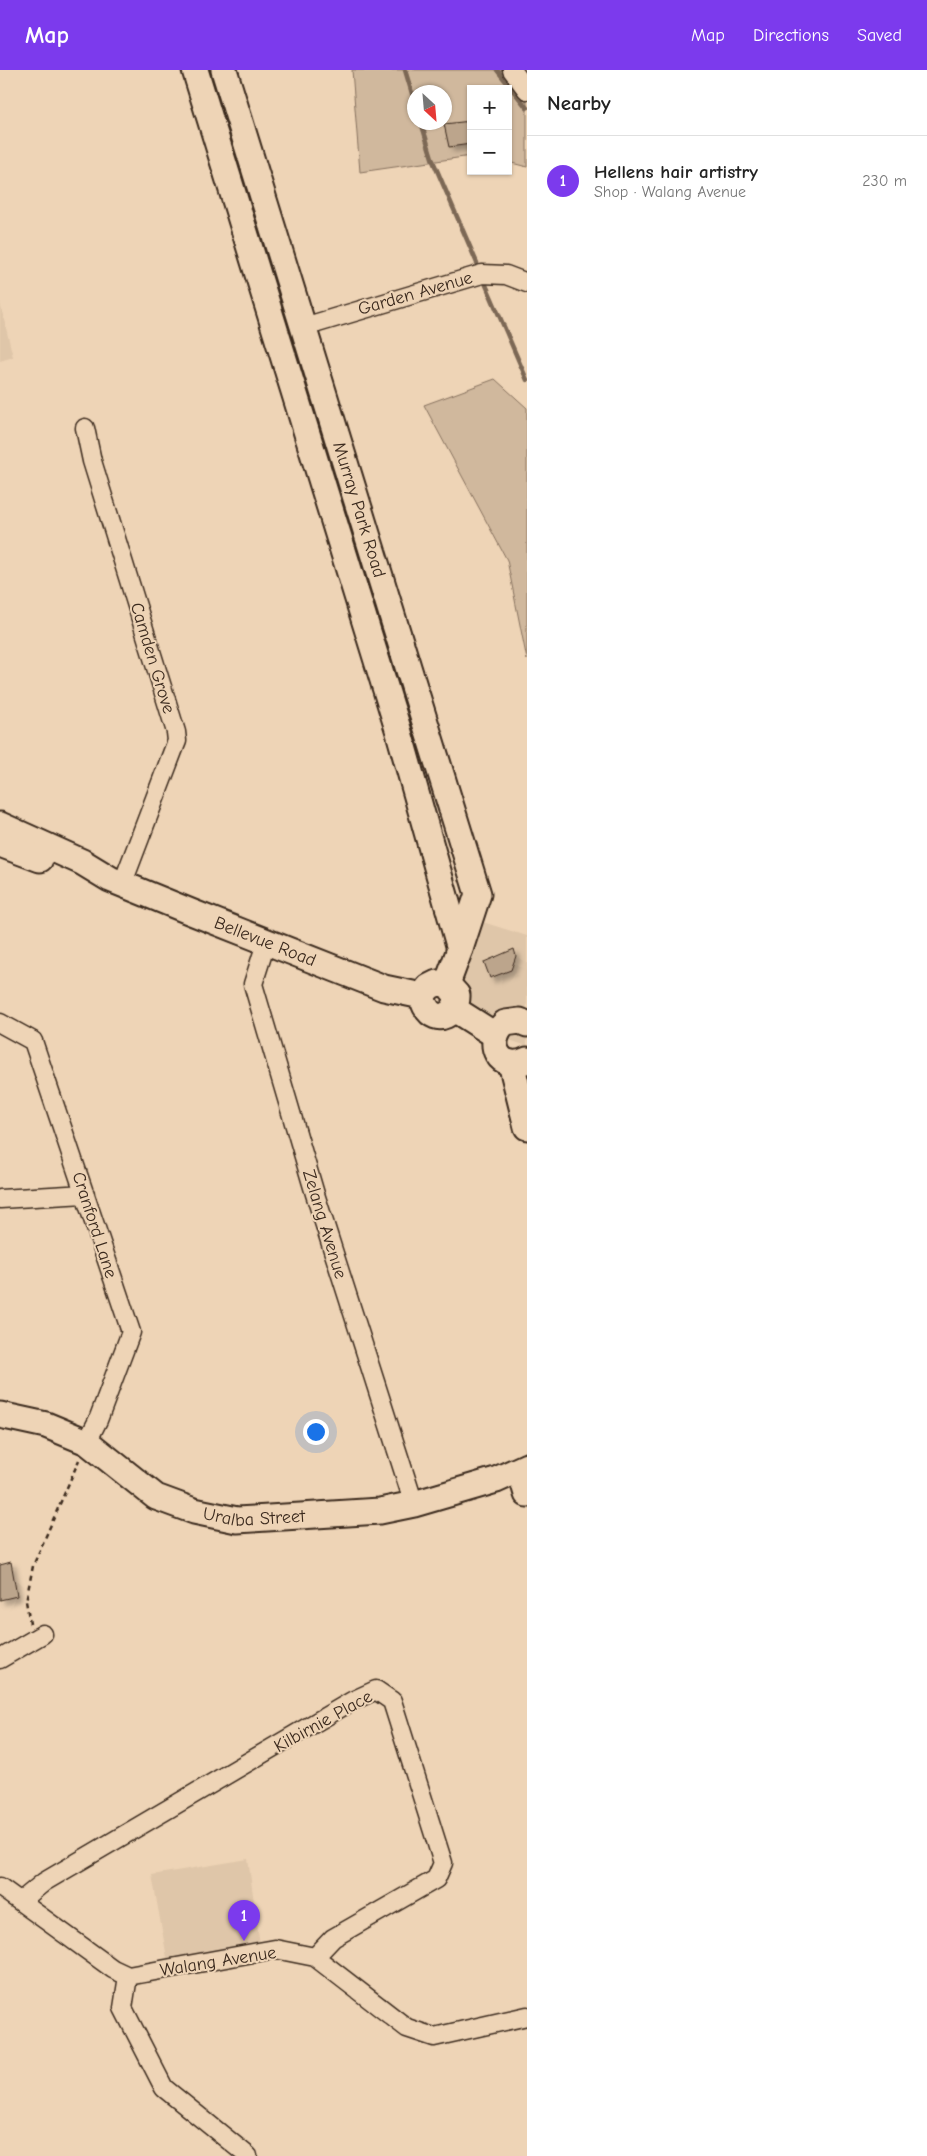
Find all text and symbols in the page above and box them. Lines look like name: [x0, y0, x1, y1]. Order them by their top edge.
text: Map: [25, 21, 69, 49]
text: Map: [691, 25, 725, 46]
text: Directions: [753, 25, 829, 46]
text: Saved: [857, 25, 902, 46]
north arrow: [407, 85, 452, 130]
map controls: [467, 85, 512, 175]
button: +: [467, 85, 512, 130]
text: Nearby: [547, 91, 611, 115]
button: −: [467, 130, 512, 175]
text: Hellens hair artistry: [594, 161, 758, 183]
text: 1: [560, 172, 566, 190]
text: 230 m: [862, 172, 907, 190]
text: Shop · Walang Avenue: [594, 183, 746, 201]
street label: Garden Avenue: [355, 267, 475, 320]
street label: Murray Park Road: [328, 439, 390, 580]
street label: Camden Grove: [126, 600, 179, 716]
street label: Bellevue Road: [211, 912, 319, 971]
street label: Zelang Avenue: [298, 1167, 351, 1281]
street label: Cranford Lane: [67, 1169, 122, 1281]
your location: [303, 1419, 329, 1445]
street label: Uralba Street: [201, 1503, 307, 1531]
street label: Kilbirnie Place: [270, 1686, 376, 1757]
pin: 1: [228, 1900, 260, 1941]
street label: Walang Avenue: [159, 1942, 278, 1981]

